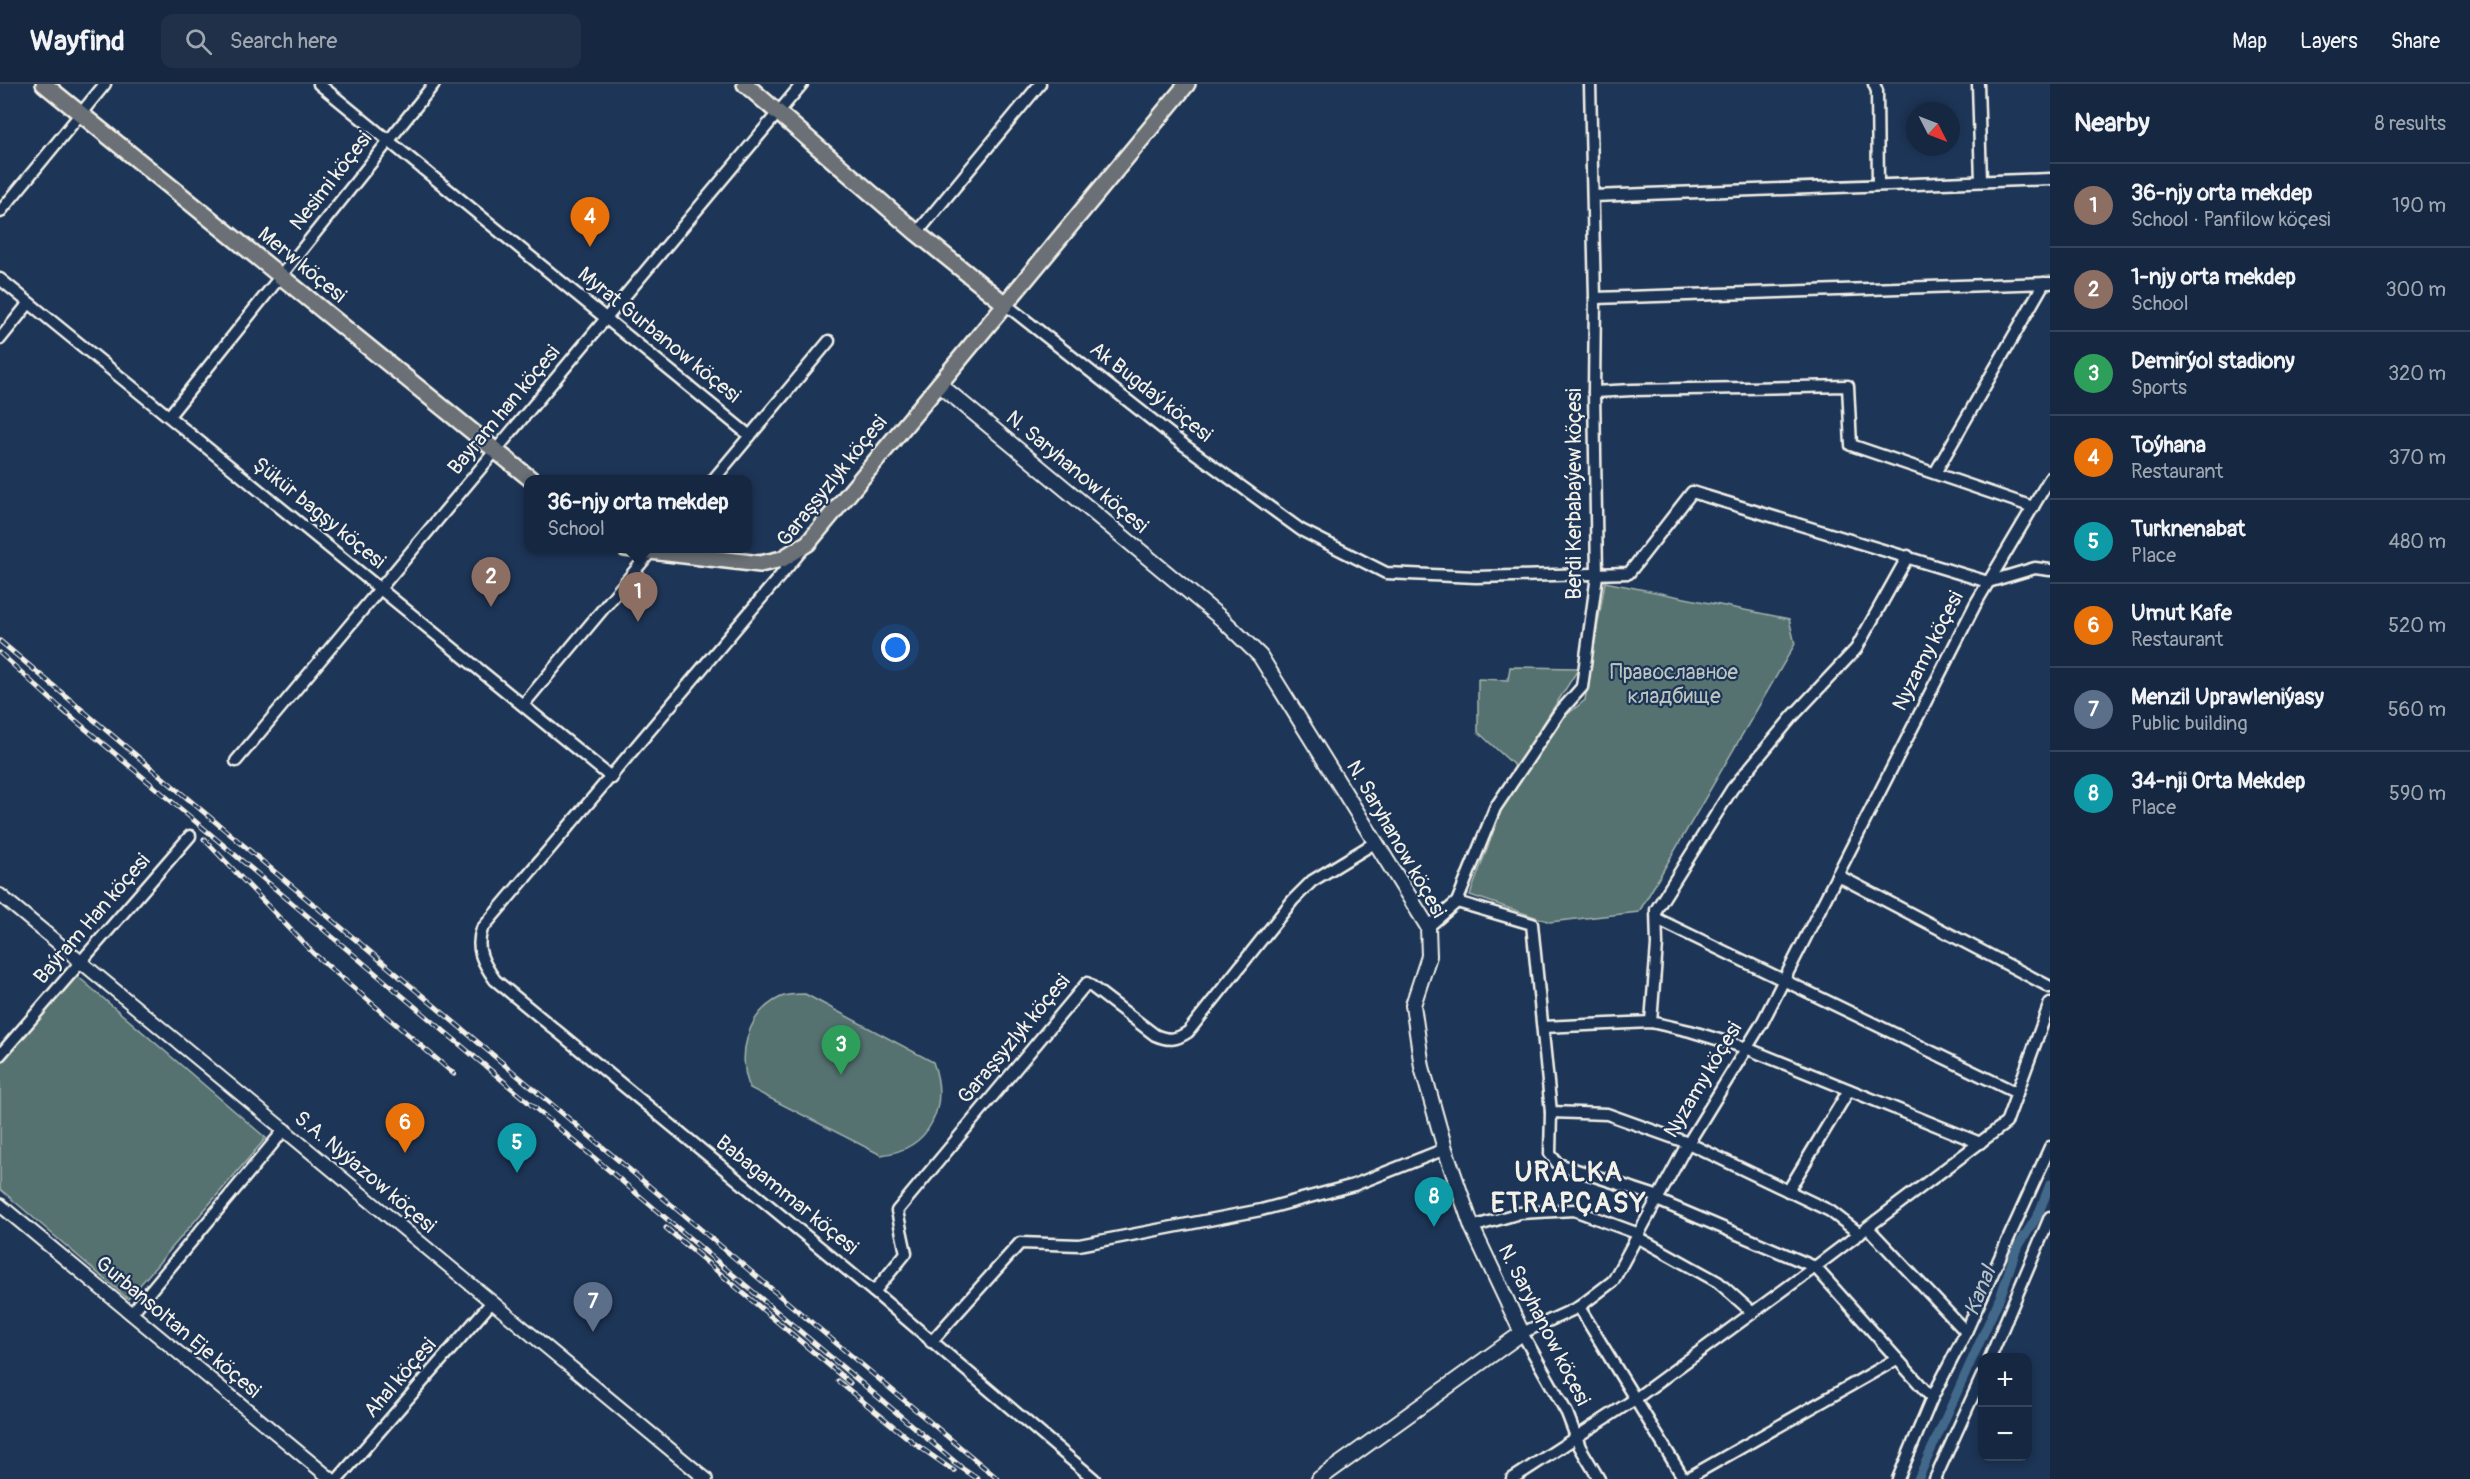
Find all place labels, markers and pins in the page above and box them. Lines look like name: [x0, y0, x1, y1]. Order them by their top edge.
pin: 4: [570, 198, 610, 247]
pin: 2: [472, 558, 510, 607]
pin: 1: [618, 572, 658, 622]
pin: 3: [822, 1026, 860, 1075]
pin: 6: [386, 1104, 424, 1153]
pin: 5: [498, 1124, 536, 1173]
pin: 8: [1414, 1178, 1454, 1227]
pin: 7: [574, 1282, 612, 1332]

